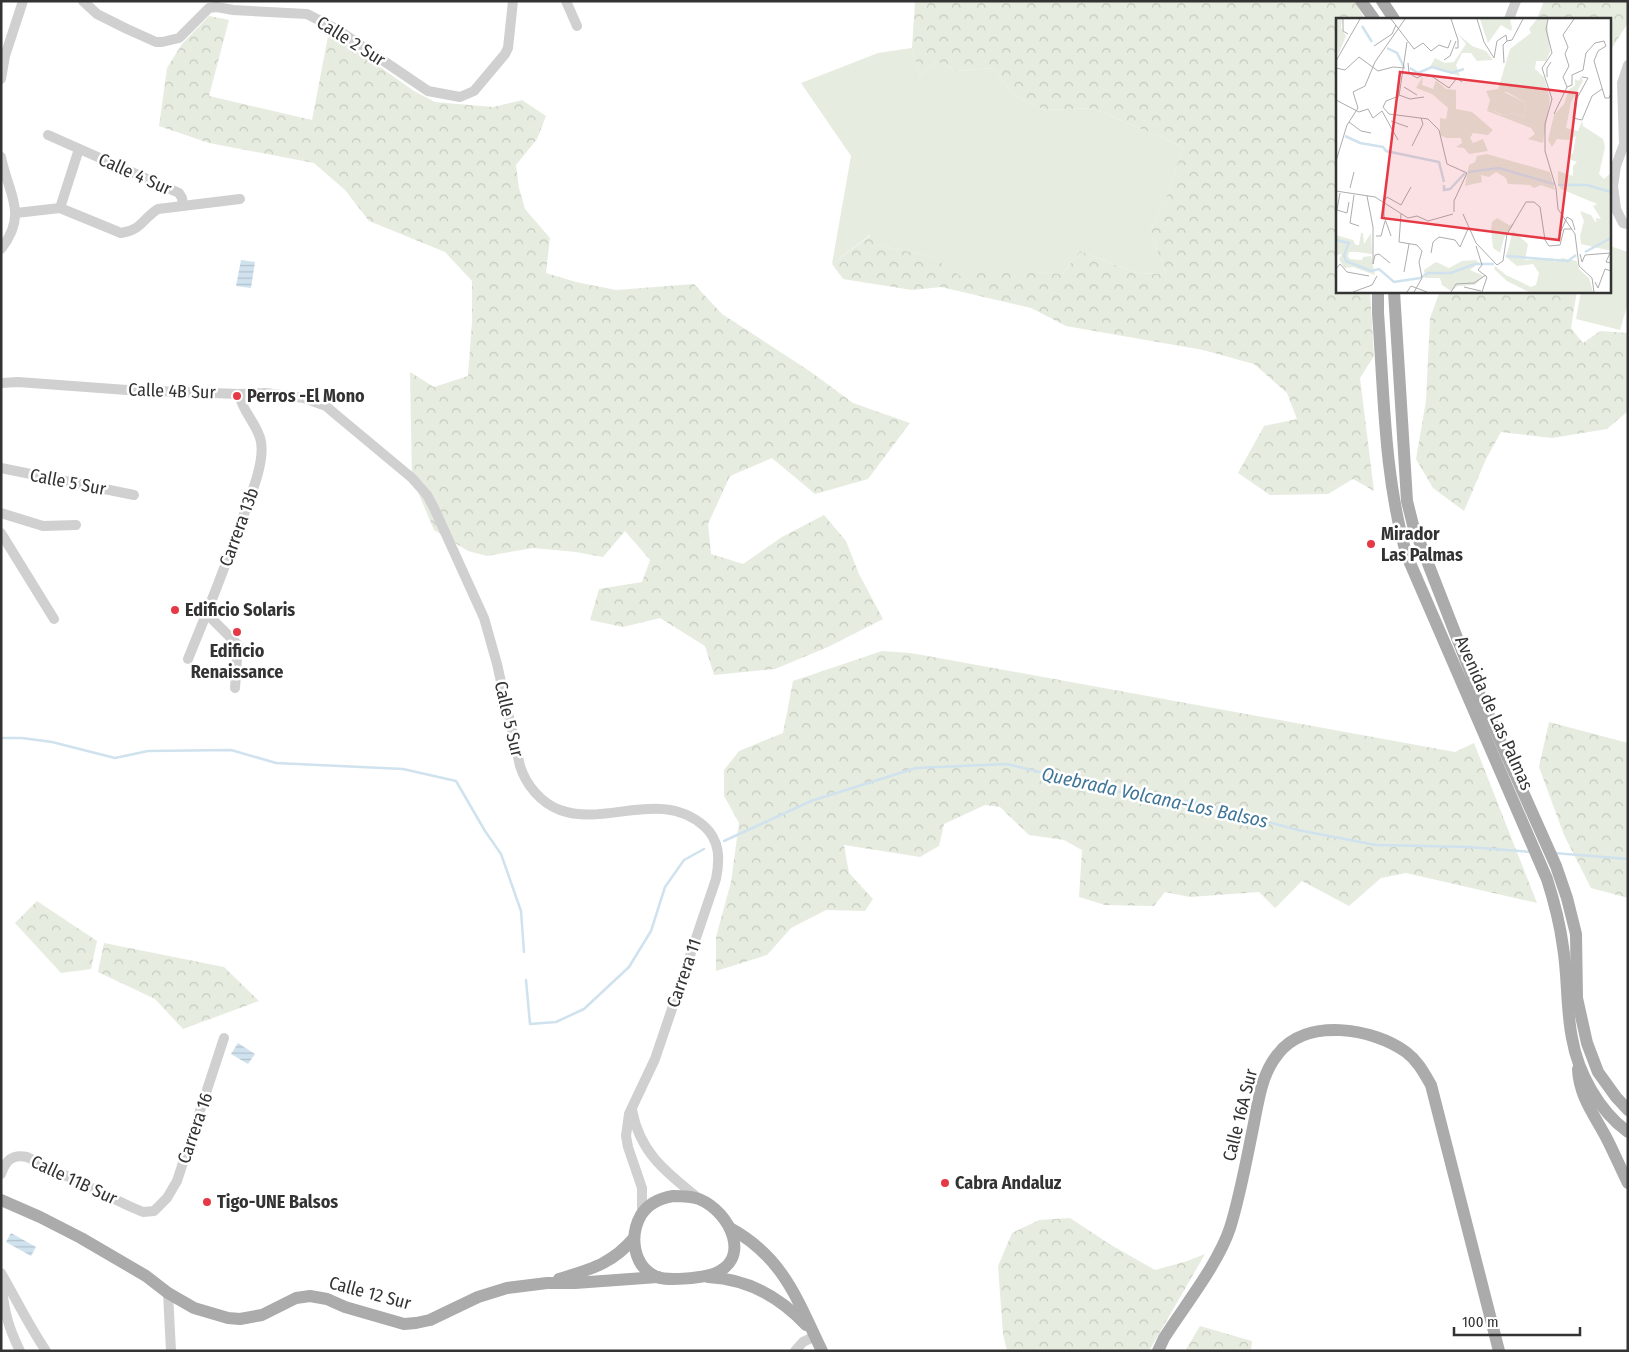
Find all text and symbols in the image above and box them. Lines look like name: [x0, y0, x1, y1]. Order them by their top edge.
street label: Calle 2 Sur: [313, 11, 390, 71]
inset map: [1336, 18, 1612, 292]
street label: Calle 4 Sur: [95, 148, 176, 200]
street label: Calle 4B Sur: [128, 378, 217, 404]
place label: Perros -El Mono: [247, 385, 365, 407]
marker: Perros -El Mono: [231, 390, 243, 402]
street label: Calle 5 Sur: [28, 464, 109, 500]
street label: Carrera 13b: [215, 485, 263, 569]
place label: Mirador Las Palmas: [1381, 523, 1463, 566]
marker: Mirador Las Palmas: [1365, 538, 1377, 550]
place label: Edificio Solaris: [185, 599, 295, 621]
marker: Edificio Solaris: [169, 604, 181, 616]
marker: Edificio Renaissance: [231, 626, 243, 638]
street label: Avenida de Las Palmas: [1450, 633, 1538, 794]
place label: Edificio Renaissance: [191, 640, 283, 683]
street label: Calle 5 Sur: [490, 679, 529, 760]
water label: Quebrada Volcana-Los Balsos: [1040, 762, 1270, 833]
street label: Carrera 11: [662, 936, 706, 1010]
street label: Calle 16A Sur: [1218, 1066, 1262, 1163]
street label: Carrera 16: [173, 1090, 217, 1166]
street label: Calle 11B Sur: [27, 1150, 121, 1210]
place label: Cabra Andaluz: [955, 1172, 1062, 1194]
marker: Cabra Andaluz: [939, 1177, 951, 1189]
place label: Tigo-UNE Balsos: [217, 1191, 338, 1213]
marker: Tigo-UNE Balsos: [201, 1196, 213, 1208]
street label: Calle 12 Sur: [327, 1272, 414, 1315]
scale bar: [1454, 1304, 1580, 1336]
text: 100 m: [1462, 1313, 1499, 1331]

